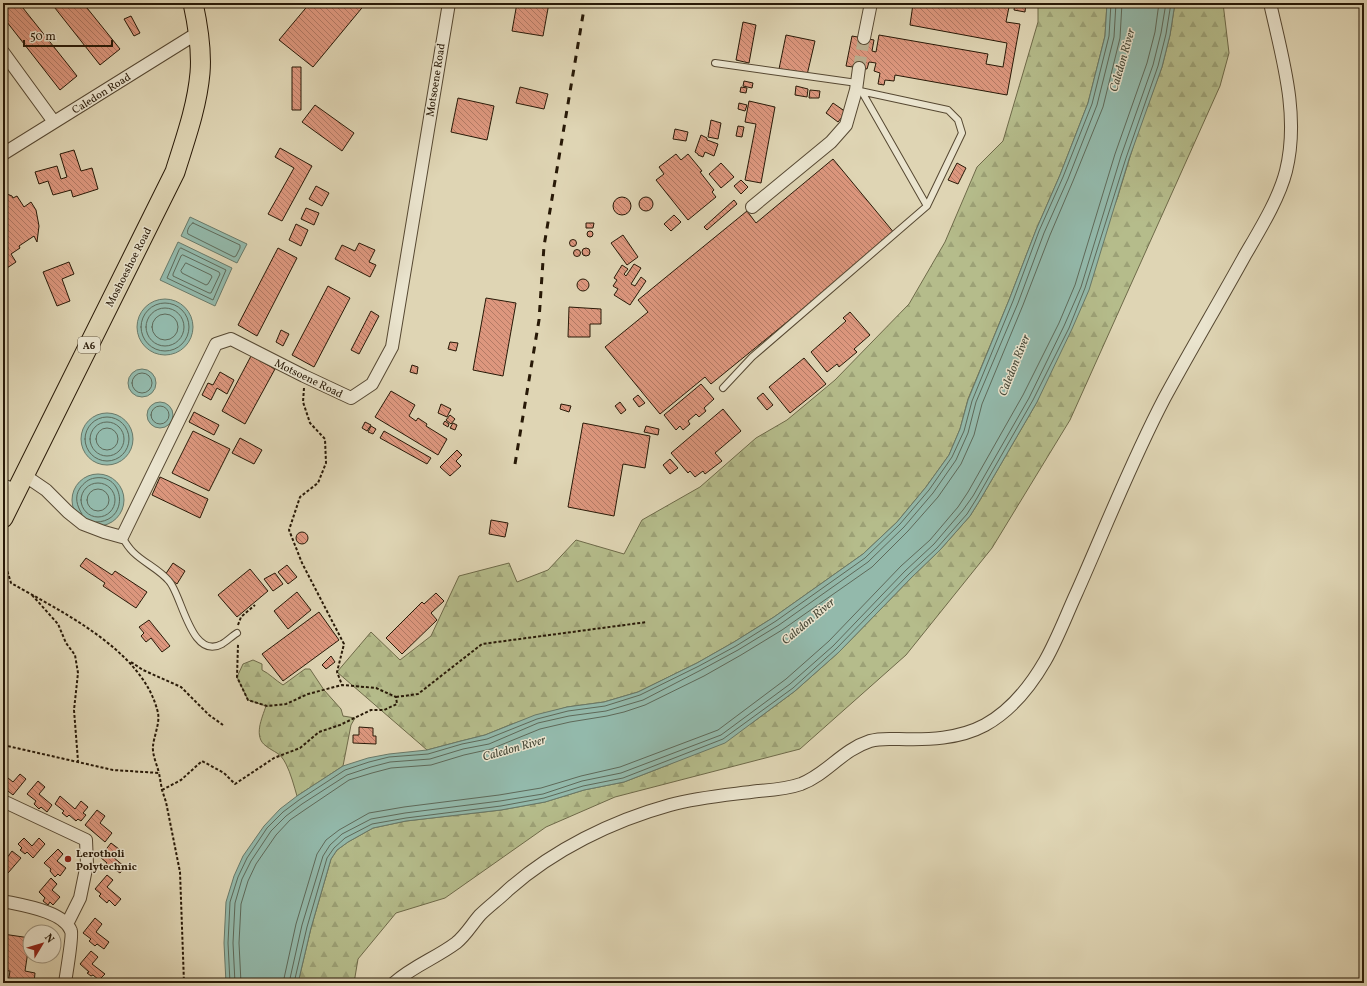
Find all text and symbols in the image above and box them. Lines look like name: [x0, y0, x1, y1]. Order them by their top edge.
scale bar: [24, 22, 112, 48]
water label: Caledon River: [1106, 26, 1140, 94]
text: 50 m: [30, 29, 56, 45]
street label: Motsoene Road: [423, 42, 450, 118]
street label: Caledon Road: [69, 70, 134, 118]
street label: Moshoeshoe Road: [103, 225, 156, 310]
water label: Caledon River: [995, 332, 1035, 399]
road number: A6: [78, 337, 100, 353]
street label: Motsoene Road: [272, 356, 345, 402]
water label: Caledon River: [779, 594, 839, 649]
water label: Caledon River: [481, 732, 548, 766]
place label: Lerotholi Polytechnic: [76, 847, 137, 875]
marker: Lerotholi Polytechnic: [63, 854, 73, 864]
north arrow: [22, 924, 62, 964]
text: N: [40, 931, 57, 947]

